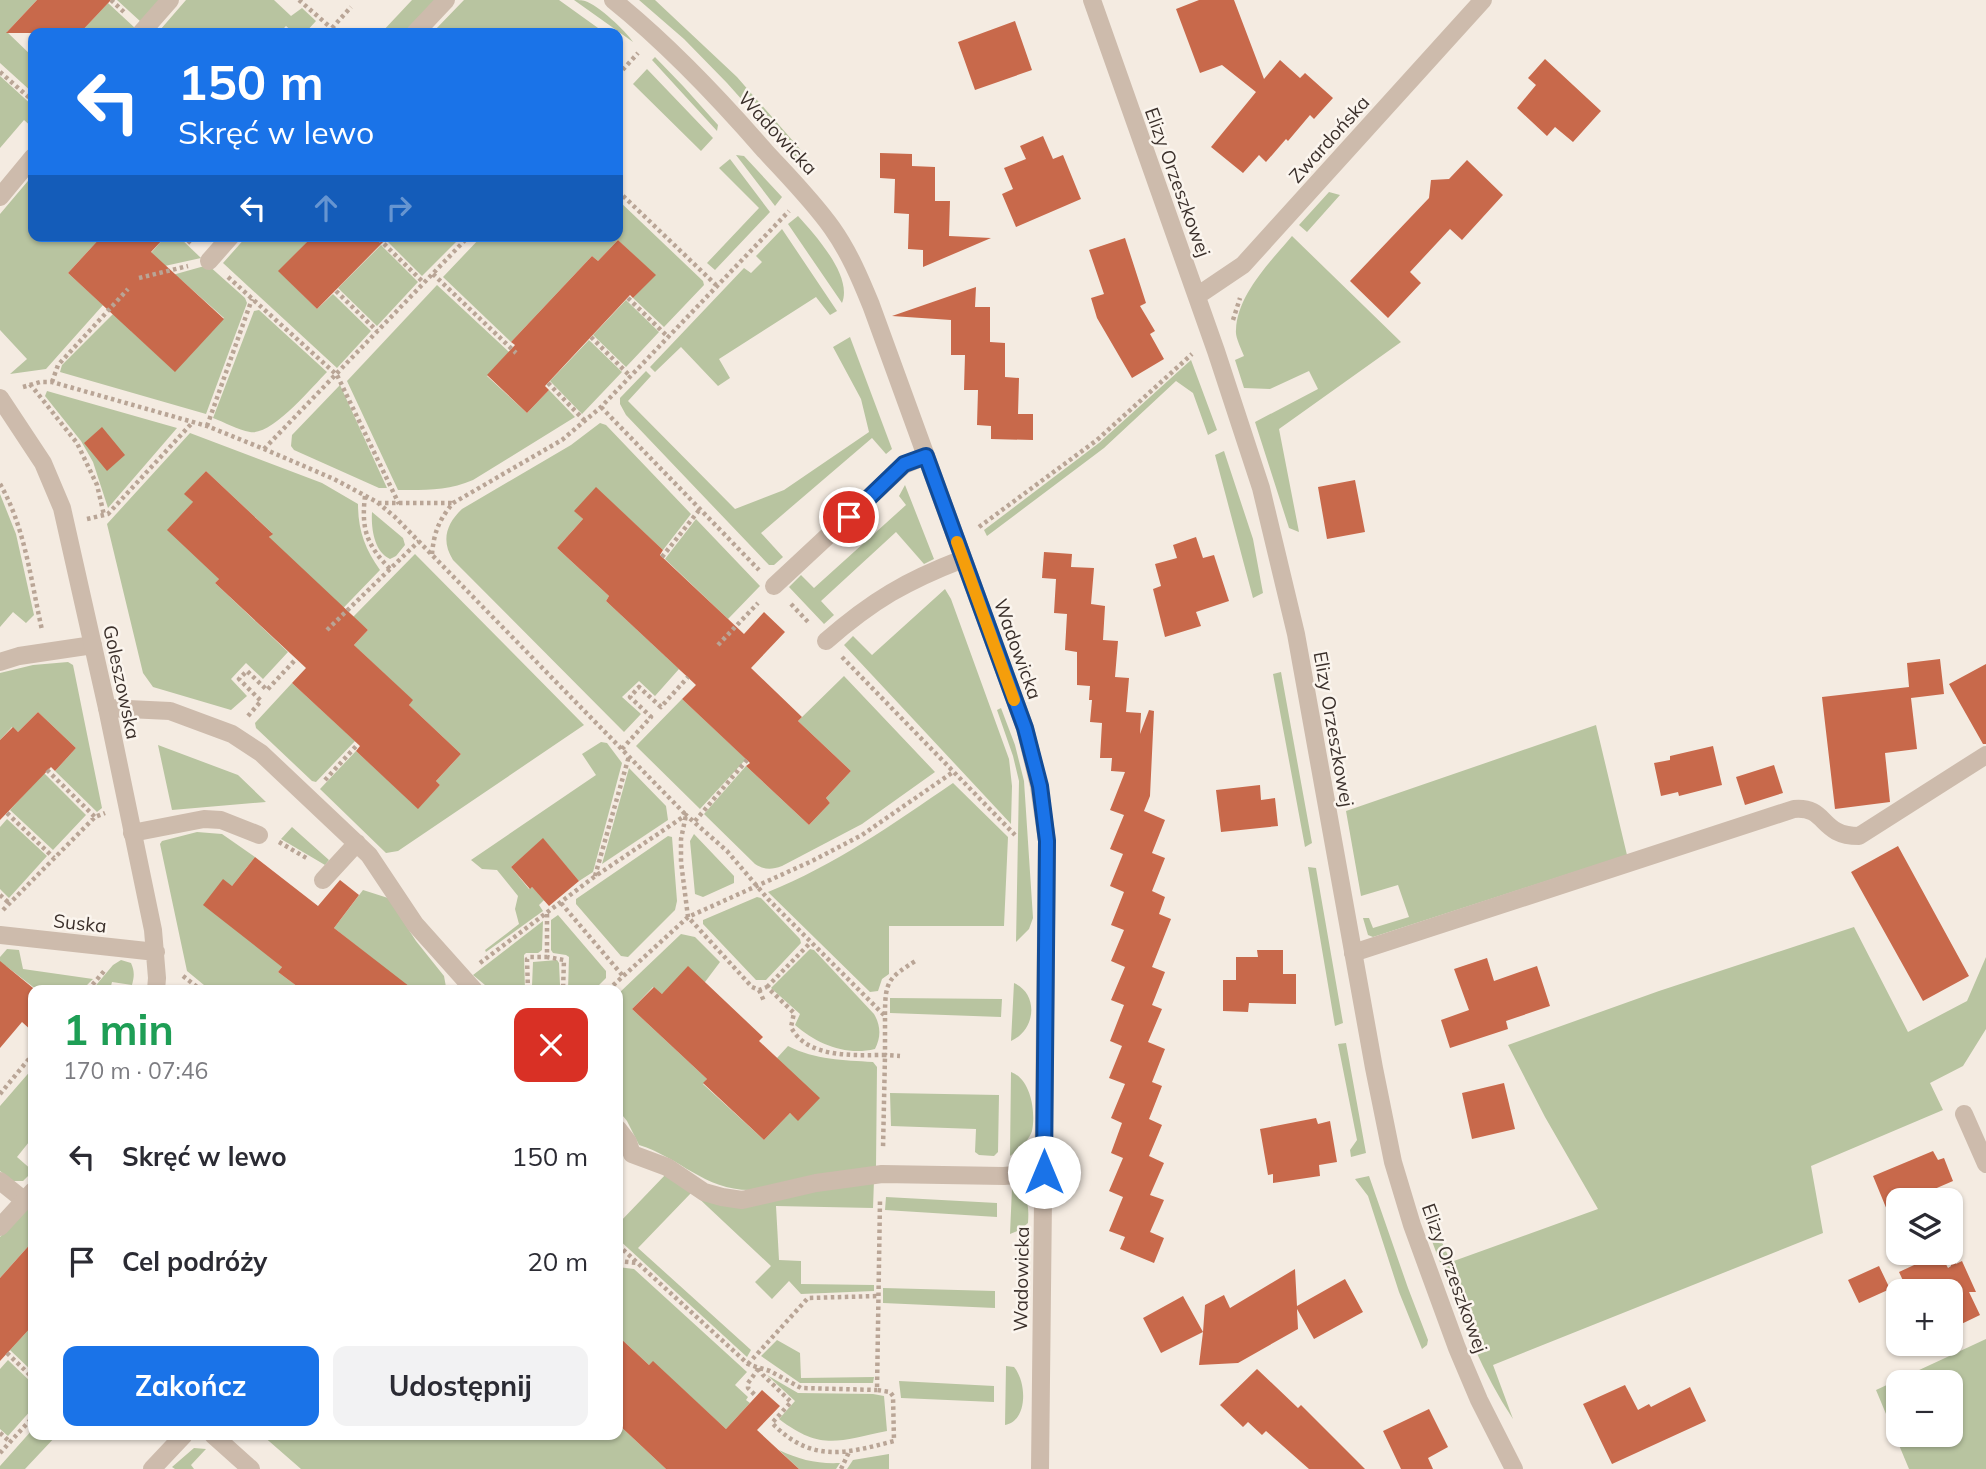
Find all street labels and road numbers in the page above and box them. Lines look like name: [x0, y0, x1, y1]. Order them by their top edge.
street label: Wadowicka: [733, 86, 823, 180]
street label: Zwardońska: [1284, 90, 1374, 188]
street label: Elizy Orzeszkowej: [1140, 104, 1216, 260]
street label: Wadowicka: [989, 596, 1047, 702]
street label: Goleszowska: [98, 623, 146, 741]
street label: Elizy Orzeszkowej: [1309, 649, 1359, 809]
street label: Suska: [52, 908, 108, 938]
street label: Elizy Orzeszkowej: [1417, 1200, 1493, 1356]
street label: Wadowicka: [1008, 1226, 1034, 1332]

